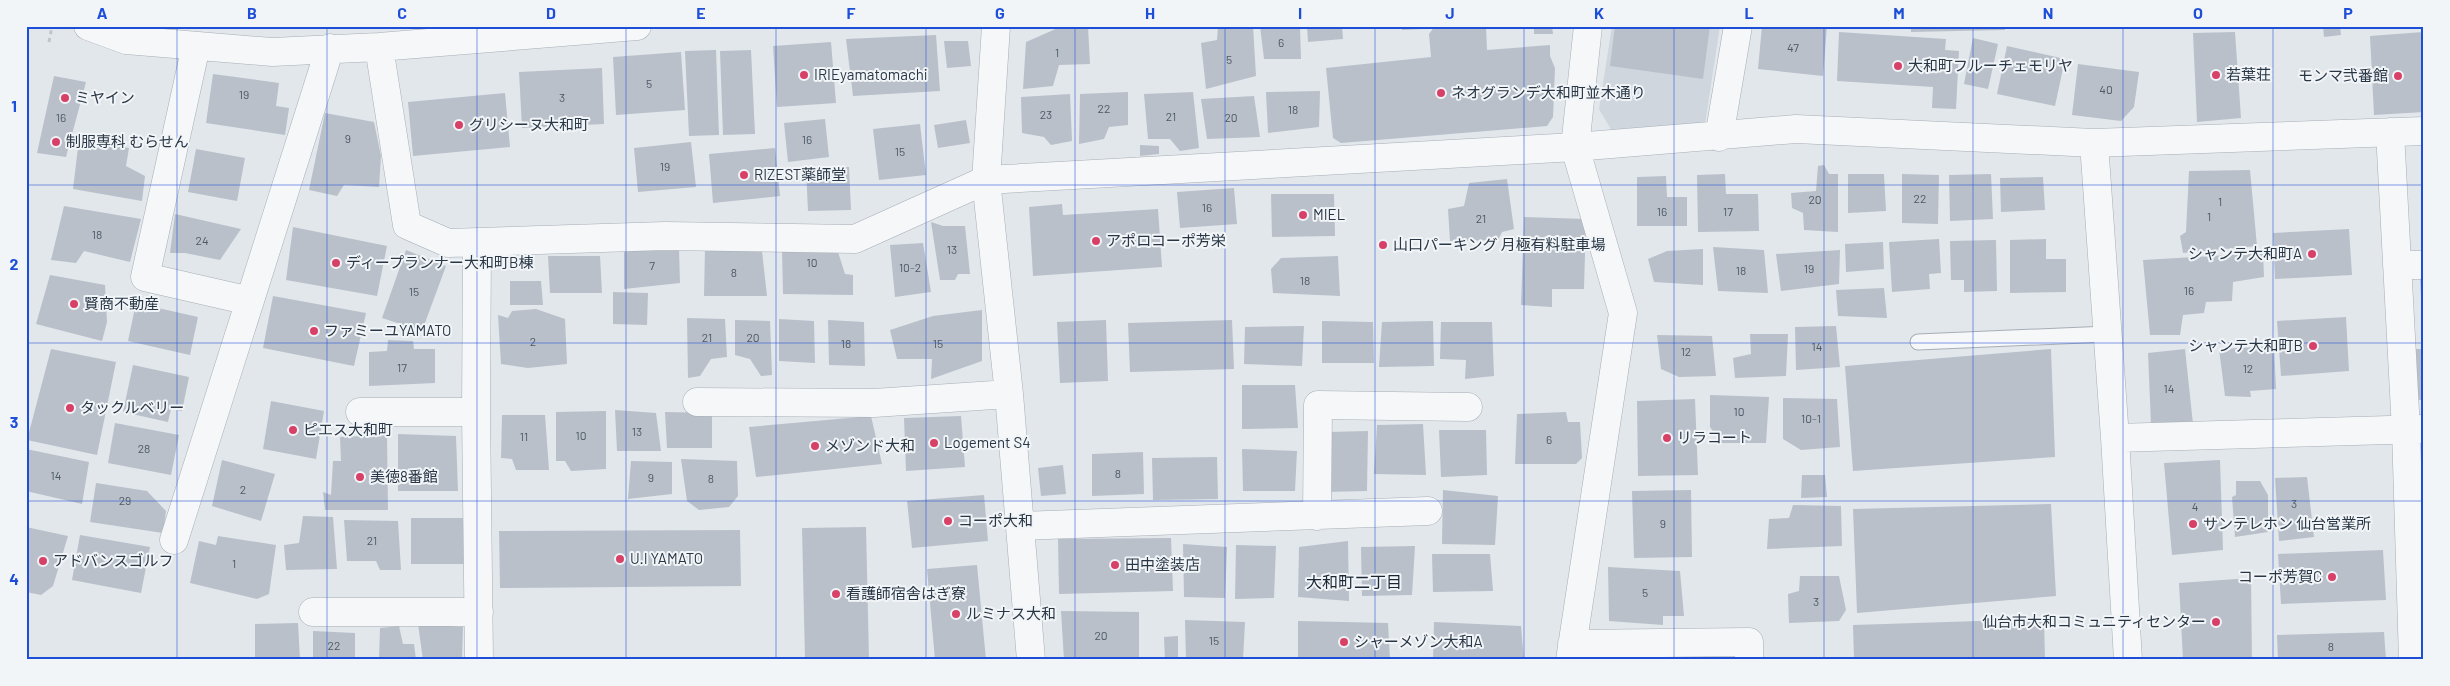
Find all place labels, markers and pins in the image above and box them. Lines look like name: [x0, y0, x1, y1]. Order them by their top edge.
place label: 大和町フルーチェモリヤ: [1908, 56, 2073, 74]
marker: 大和町フルーチェモリヤ: [1892, 60, 1904, 72]
place label: IRIEyamatomachi: [814, 65, 928, 83]
place label: 若葉荘: [2226, 65, 2271, 83]
place label: モンマ弐番館: [2298, 66, 2388, 84]
marker: IRIEyamatomachi: [798, 69, 810, 81]
marker: 若葉荘: [2210, 69, 2222, 81]
marker: モンマ弐番館: [2392, 70, 2404, 82]
place label: ネオグランデ大和町並木通り: [1451, 83, 1646, 101]
marker: ネオグランデ大和町並木通り: [1435, 87, 1447, 99]
place label: ミヤイン: [75, 88, 135, 106]
marker: ミヤイン: [59, 92, 71, 104]
place label: グリシーヌ大和町: [469, 115, 589, 133]
marker: グリシーヌ大和町: [453, 119, 465, 131]
place label: 制服専科 むらせん: [66, 132, 189, 150]
marker: 制服専科 むらせん: [50, 136, 62, 148]
place label: RIZEST薬師堂: [754, 165, 846, 183]
marker: RIZEST薬師堂: [738, 169, 750, 181]
place label: MIEL: [1313, 205, 1345, 223]
marker: MIEL: [1297, 209, 1309, 221]
place label: アポロコーポ芳栄: [1106, 231, 1226, 249]
marker: アポロコーポ芳栄: [1090, 235, 1102, 247]
place label: 山口パーキング 月極有料駐車場: [1393, 235, 1606, 253]
marker: 山口パーキング 月極有料駐車場: [1377, 239, 1389, 251]
place label: シャンテ大和町A: [2188, 244, 2302, 262]
marker: シャンテ大和町A: [2306, 248, 2318, 260]
place label: ディープランナー大和町B棟: [346, 253, 533, 271]
marker: ディープランナー大和町B棟: [330, 257, 342, 269]
place label: 賢商不動産: [84, 294, 159, 312]
marker: 賢商不動産: [68, 298, 80, 310]
place label: ファミーユYAMATO: [324, 321, 451, 339]
marker: ファミーユYAMATO: [308, 325, 320, 337]
place label: シャンテ大和町B: [2189, 336, 2303, 354]
marker: シャンテ大和町B: [2307, 340, 2319, 352]
place label: タックルベリー: [80, 398, 185, 416]
marker: タックルベリー: [64, 402, 76, 414]
place label: ピエス大和町: [303, 420, 393, 438]
marker: ピエス大和町: [287, 424, 299, 436]
place label: リラコート: [1677, 428, 1752, 446]
marker: リラコート: [1661, 432, 1673, 444]
place label: Logement S4: [944, 433, 1031, 451]
place label: メゾンド大和: [825, 436, 915, 454]
marker: Logement S4: [928, 437, 940, 449]
marker: メゾンド大和: [809, 440, 821, 452]
place label: 美徳8番館: [370, 467, 438, 485]
marker: 美徳8番館: [354, 471, 366, 483]
place label: コーポ大和: [958, 511, 1033, 529]
place label: サンテレホン 仙台営業所: [2203, 514, 2371, 532]
marker: コーポ大和: [942, 515, 954, 527]
marker: サンテレホン 仙台営業所: [2187, 518, 2199, 530]
place label: U.I YAMATO: [630, 549, 703, 567]
place label: アドバンスゴルフ: [53, 551, 173, 569]
marker: U.I YAMATO: [614, 553, 626, 565]
marker: アドバンスゴルフ: [37, 555, 49, 567]
place label: 田中塗装店: [1125, 555, 1200, 573]
marker: 田中塗装店: [1109, 559, 1121, 571]
place label: コーポ芳賀C: [2238, 567, 2322, 585]
marker: コーポ芳賀C: [2326, 571, 2338, 583]
place label: 看護師宿舎はぎ寮: [846, 584, 966, 602]
marker: 看護師宿舎はぎ寮: [830, 588, 842, 600]
place label: ルミナス大和: [966, 604, 1056, 622]
marker: ルミナス大和: [950, 608, 962, 620]
place label: 仙台市大和コミュニティセンター: [1982, 612, 2206, 630]
marker: 仙台市大和コミュニティセンター: [2210, 616, 2222, 628]
place label: シャーメゾン大和A: [1354, 632, 1483, 650]
marker: シャーメゾン大和A: [1338, 636, 1350, 648]

